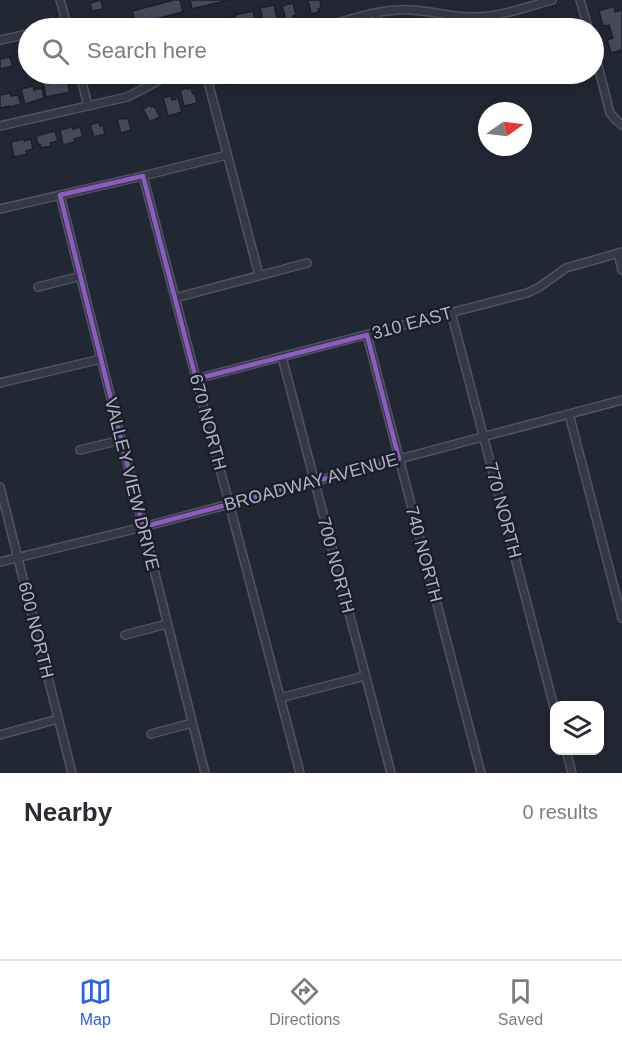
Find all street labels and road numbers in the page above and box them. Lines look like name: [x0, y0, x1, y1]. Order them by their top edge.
street label: 310 EAST: [370, 303, 454, 343]
street label: 670 NORTH: [186, 372, 230, 472]
street label: VALLEY VIEW DRIVE: [101, 396, 163, 572]
street label: BROADWAY AVENUE: [222, 449, 400, 515]
street label: 770 NORTH: [481, 460, 525, 560]
street label: 740 NORTH: [402, 504, 446, 604]
street label: 700 NORTH: [314, 515, 358, 615]
street label: 600 NORTH: [14, 580, 58, 680]

